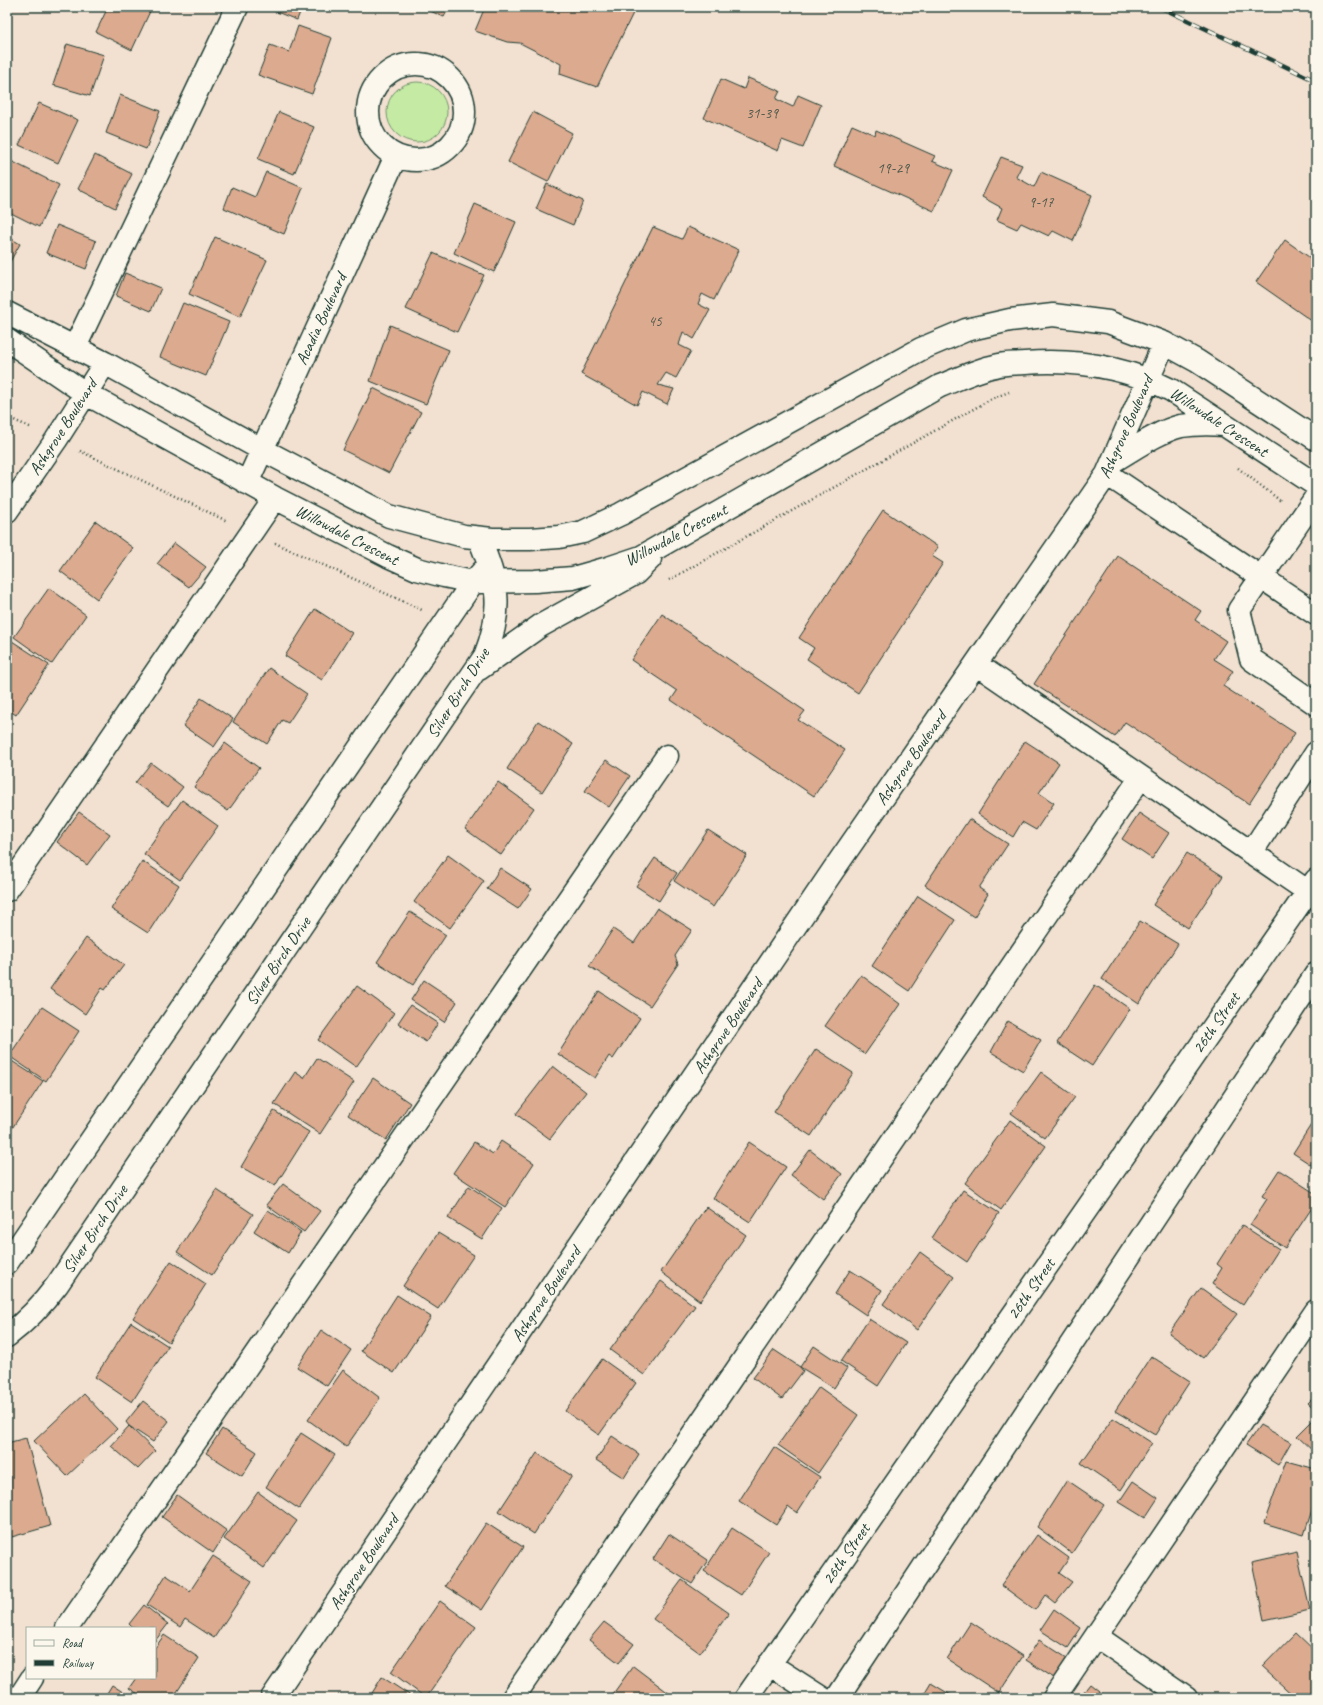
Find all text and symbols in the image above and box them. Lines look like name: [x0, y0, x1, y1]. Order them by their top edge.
house number: 31-39: [746, 104, 779, 123]
house number: 19-29: [877, 159, 910, 178]
house number: 9-17: [1028, 193, 1055, 212]
street label: Acadia Boulevard: [291, 268, 352, 368]
house number: 45: [648, 312, 663, 331]
street label: Ashgrove Boulevard: [1094, 370, 1159, 482]
street label: Ashgrove Boulevard: [24, 373, 103, 479]
street label: Willowdale Crescent: [1166, 382, 1274, 463]
street label: Willowdale Crescent: [621, 498, 733, 571]
street label: Willowdale Crescent: [292, 500, 404, 571]
street label: Silver Birch Drive: [422, 643, 495, 742]
street label: Ashgrove Boulevard: [871, 705, 953, 809]
street label: Silver Birch Drive: [241, 911, 316, 1009]
street label: Ashgrove Boulevard: [688, 973, 769, 1078]
street label: 26th Street: [1187, 987, 1246, 1057]
street label: Silver Birch Drive: [58, 1179, 133, 1277]
street label: Ashgrove Boulevard: [506, 1241, 587, 1346]
street label: 26th Street: [1002, 1253, 1061, 1323]
street label: Ashgrove Boulevard: [324, 1509, 405, 1614]
street label: 26th Street: [817, 1518, 876, 1588]
legend: [26, 1627, 156, 1679]
text: Road: [62, 1635, 84, 1651]
text: Railway: [62, 1655, 94, 1671]

